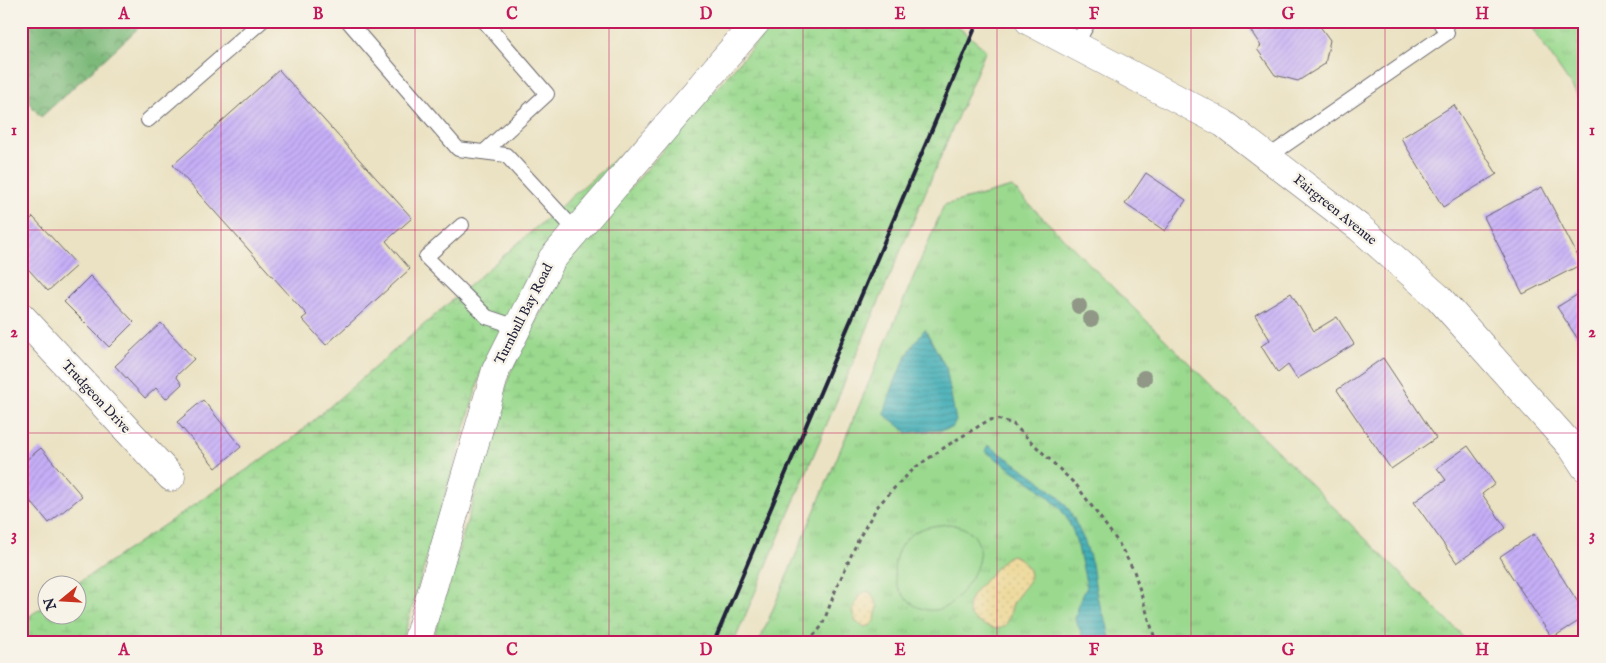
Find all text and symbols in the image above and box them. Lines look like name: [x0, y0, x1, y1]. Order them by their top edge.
text: A: [118, 5, 131, 25]
text: B: [313, 5, 324, 25]
text: C: [506, 5, 518, 25]
text: D: [700, 5, 713, 25]
text: E: [894, 5, 906, 25]
text: F: [1089, 5, 1100, 25]
text: G: [1282, 5, 1295, 25]
text: H: [1475, 5, 1489, 25]
text: 1: [11, 121, 17, 141]
text: 1: [1589, 121, 1595, 141]
street label: Fairgreen Avenue: [1290, 171, 1381, 250]
street label: Turnbull Bay Road: [491, 260, 557, 368]
text: 2: [10, 323, 18, 343]
text: 2: [1588, 323, 1596, 343]
street label: Trudgeon Drive: [57, 357, 135, 438]
text: 3: [11, 526, 17, 546]
text: 3: [1589, 526, 1595, 546]
north arrow: [38, 576, 88, 626]
text: N: [40, 595, 61, 613]
text: A: [118, 641, 131, 661]
text: B: [313, 641, 324, 661]
text: C: [506, 641, 518, 661]
text: D: [700, 641, 713, 661]
text: E: [894, 641, 906, 661]
text: F: [1089, 641, 1100, 661]
text: G: [1282, 641, 1295, 661]
text: H: [1475, 641, 1489, 661]

